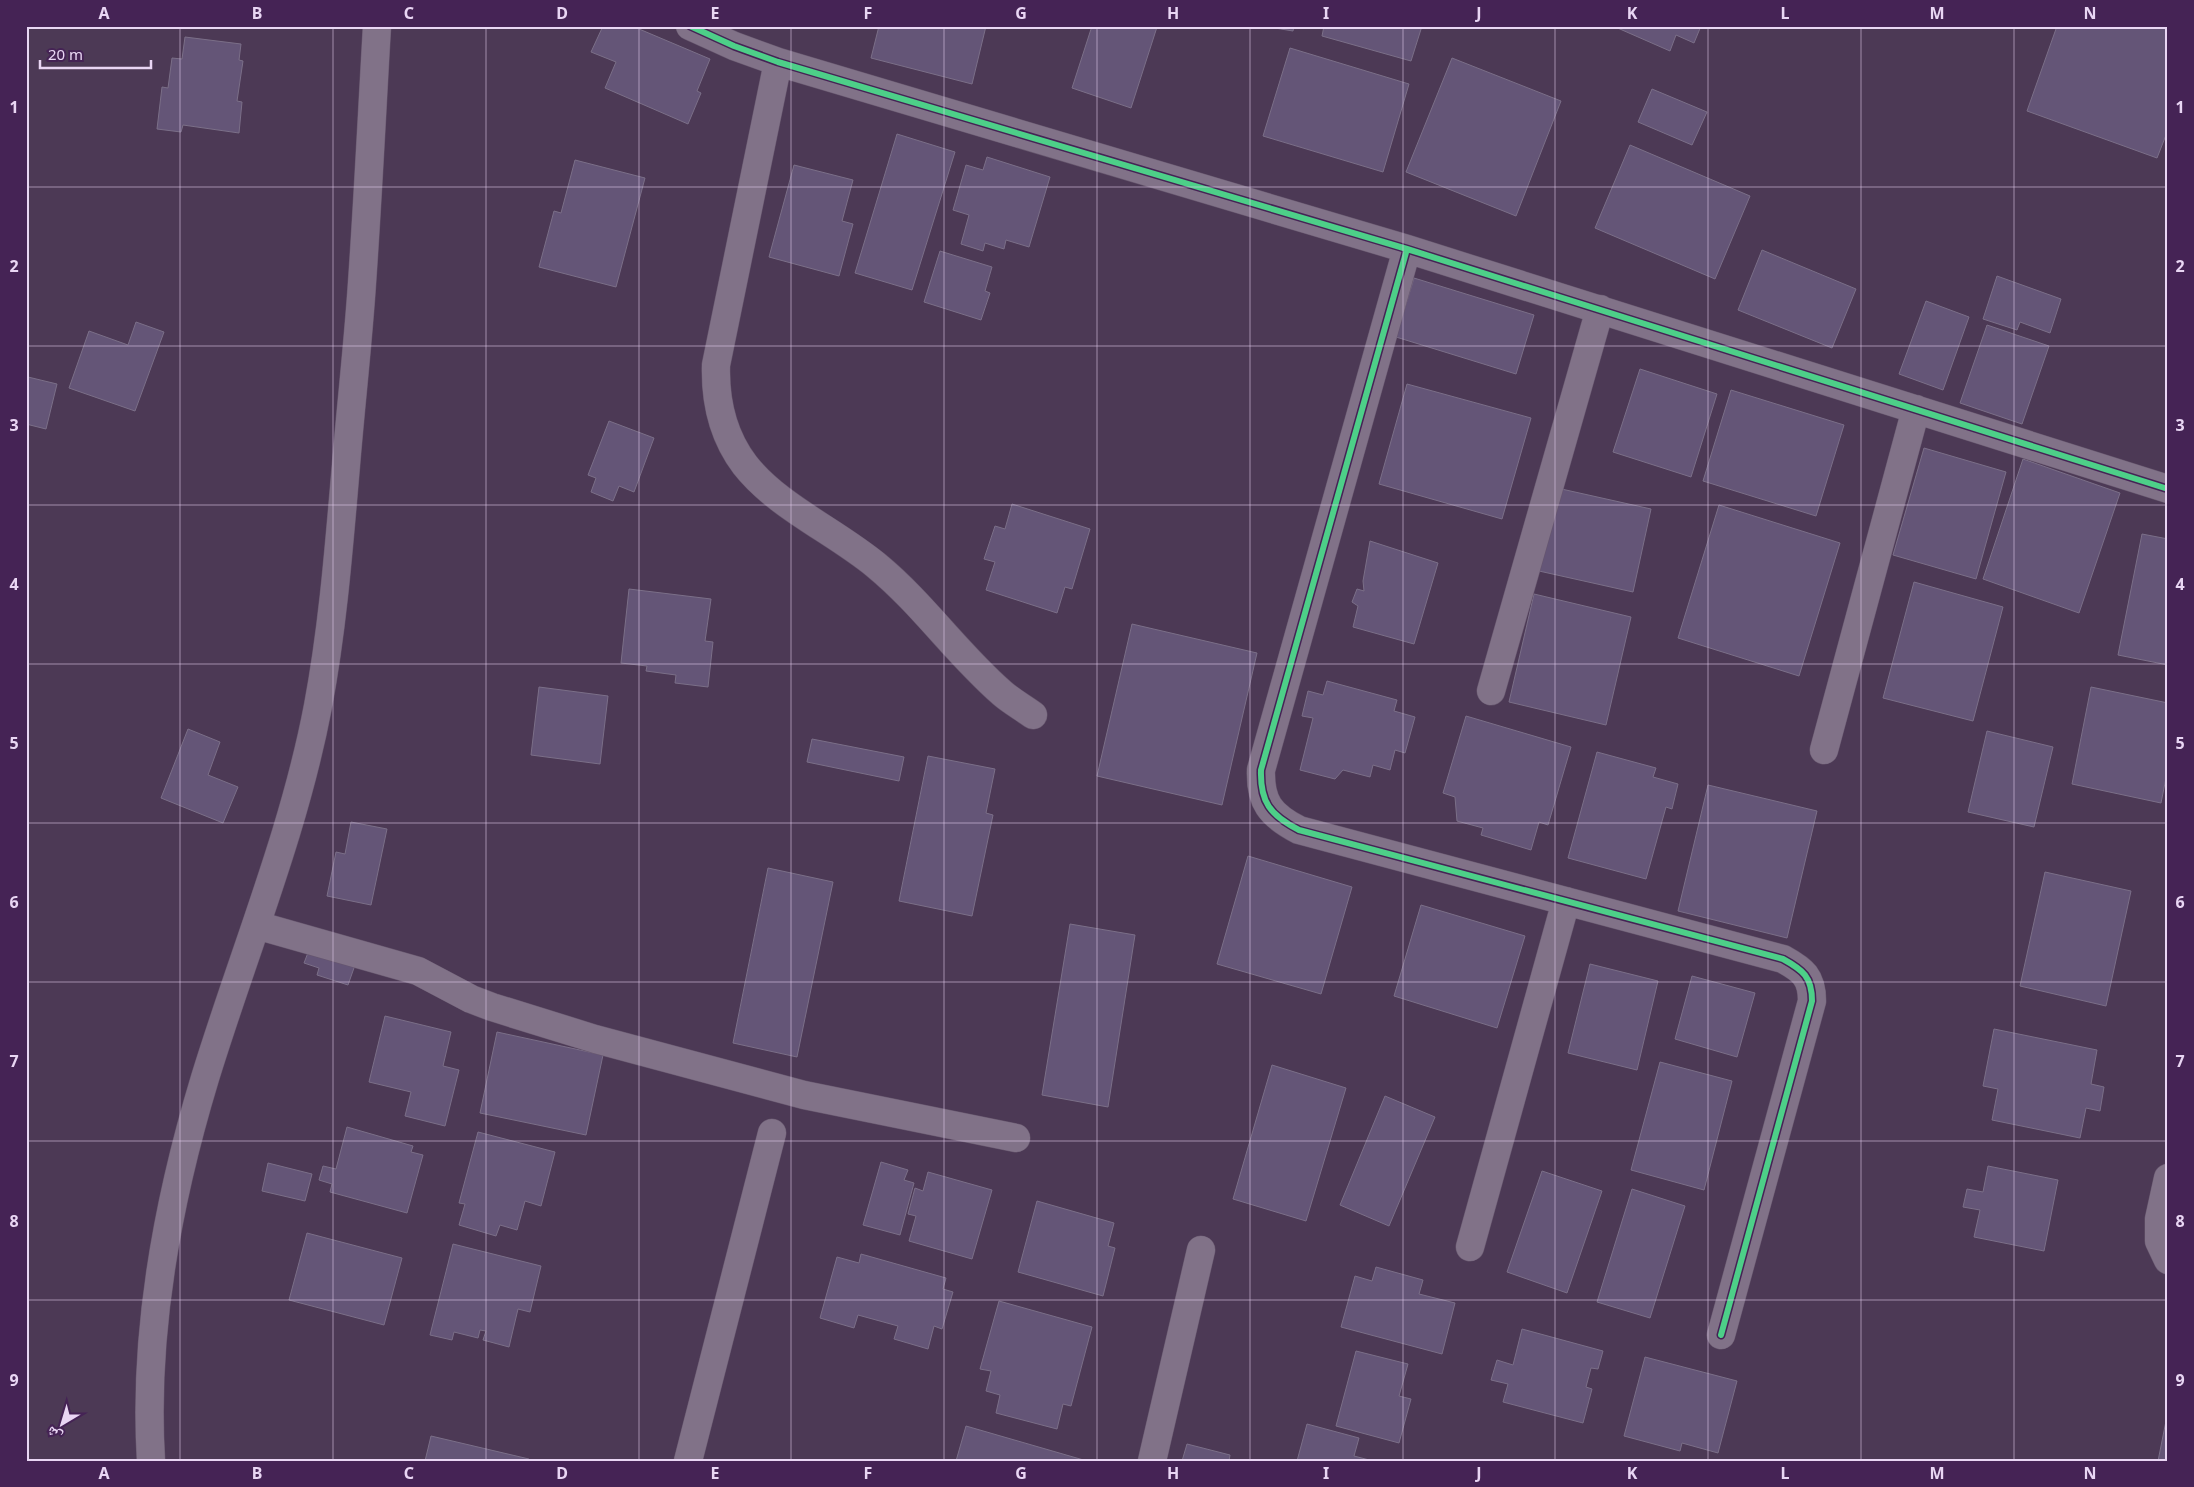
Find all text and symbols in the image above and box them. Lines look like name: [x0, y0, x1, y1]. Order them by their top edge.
text: A: [98, 2, 110, 24]
text: B: [252, 2, 262, 24]
text: C: [404, 2, 414, 24]
text: D: [556, 2, 568, 24]
text: E: [711, 2, 720, 24]
text: F: [864, 2, 872, 24]
text: G: [1015, 2, 1027, 24]
text: H: [1167, 2, 1179, 24]
text: I: [1323, 2, 1329, 24]
text: J: [1474, 2, 1482, 24]
text: K: [1627, 2, 1638, 24]
text: L: [1781, 2, 1790, 24]
text: M: [1929, 2, 1945, 24]
text: N: [2083, 2, 2097, 24]
scale bar: [40, 38, 151, 70]
text: 20 m: [48, 44, 83, 64]
text: 1: [9, 96, 19, 118]
text: 1: [2175, 96, 2185, 118]
text: 2: [9, 255, 19, 277]
text: 2: [2175, 255, 2185, 277]
text: 3: [9, 414, 19, 436]
text: 3: [2175, 414, 2185, 436]
text: 4: [9, 573, 19, 595]
text: 4: [2175, 573, 2185, 595]
text: 5: [9, 732, 19, 754]
text: 5: [2175, 732, 2185, 754]
text: 6: [9, 891, 19, 913]
text: 6: [2175, 891, 2185, 913]
text: 7: [9, 1050, 19, 1072]
text: 7: [2175, 1050, 2185, 1072]
text: 8: [9, 1210, 19, 1232]
text: 8: [2175, 1210, 2185, 1232]
text: 9: [9, 1369, 19, 1391]
text: 9: [2175, 1369, 2185, 1391]
north arrow: [38, 1400, 88, 1450]
text: ش: [42, 1422, 65, 1447]
text: A: [98, 1462, 110, 1484]
text: B: [252, 1462, 262, 1484]
text: C: [404, 1462, 414, 1484]
text: D: [556, 1462, 568, 1484]
text: E: [711, 1462, 720, 1484]
text: F: [864, 1462, 872, 1484]
text: G: [1015, 1462, 1027, 1484]
text: H: [1167, 1462, 1179, 1484]
text: I: [1323, 1462, 1329, 1484]
text: J: [1474, 1462, 1482, 1484]
text: K: [1627, 1462, 1638, 1484]
text: L: [1781, 1462, 1790, 1484]
text: M: [1929, 1462, 1945, 1484]
text: N: [2083, 1462, 2097, 1484]

